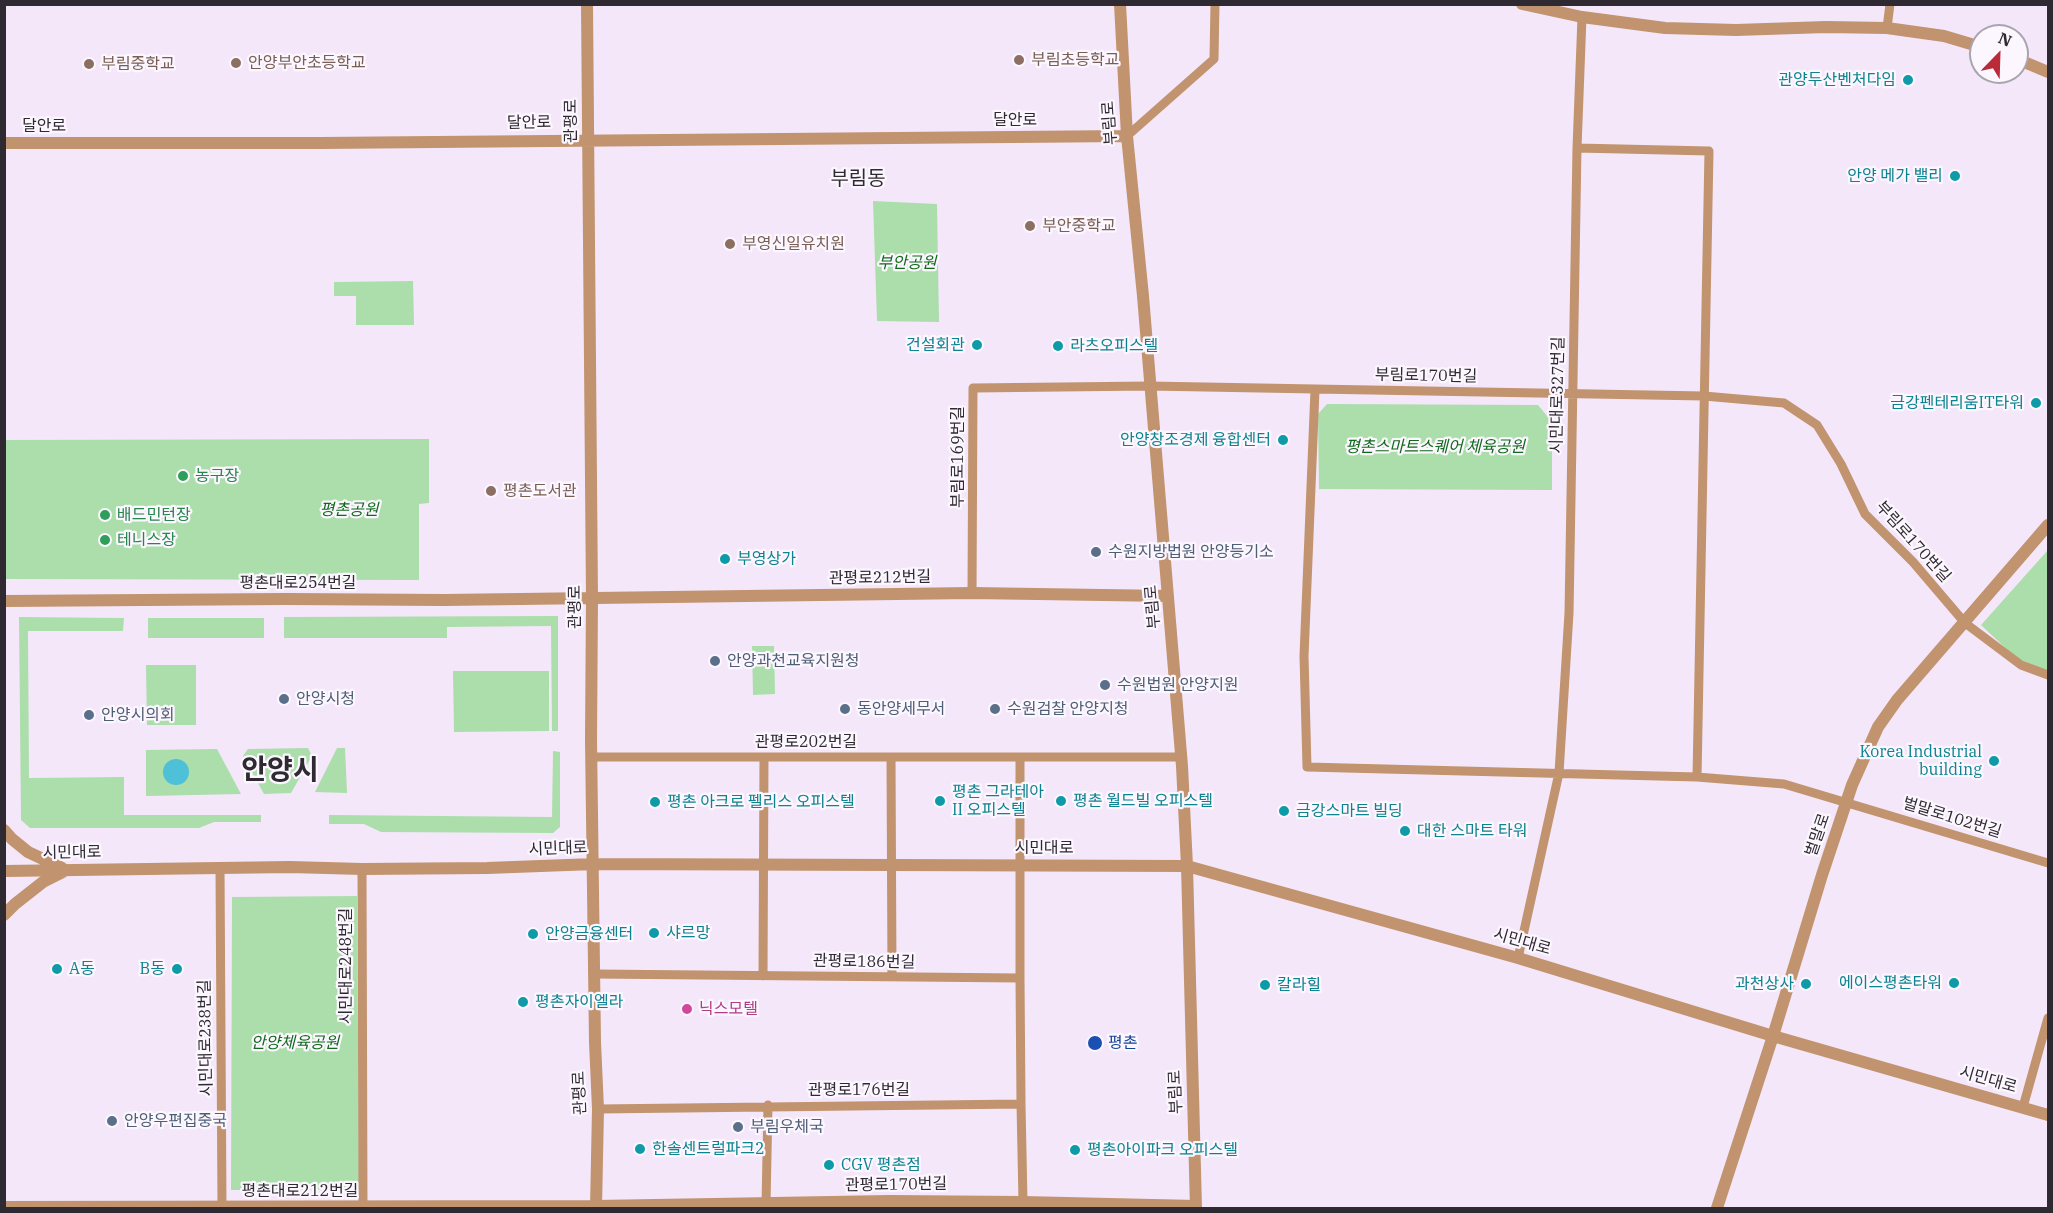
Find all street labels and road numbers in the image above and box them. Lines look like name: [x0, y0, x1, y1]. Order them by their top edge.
street label: 관평로: [561, 99, 581, 143]
street label: 부림로: [1099, 100, 1121, 146]
street label: 달안로: [993, 110, 1037, 130]
street label: 달안로: [507, 113, 551, 133]
street label: 달안로: [22, 116, 66, 136]
street label: 시민대로327번길: [1547, 336, 1569, 454]
street label: 부림로170번길: [1375, 366, 1477, 386]
street label: 부림로169번길: [948, 406, 968, 508]
street label: 부림로170번길: [1872, 498, 1954, 586]
street label: 관평로212번길: [829, 568, 931, 588]
street label: 평촌대로254번길: [239, 573, 357, 593]
street label: 부림로: [1142, 584, 1164, 630]
street label: 관평로: [565, 585, 585, 629]
street label: 관평로202번길: [755, 732, 857, 752]
street label: 벌말로102번길: [1900, 794, 2004, 842]
street label: 벌말로: [1802, 811, 1834, 859]
street label: 시민대로: [528, 838, 588, 860]
street label: 시민대로: [1015, 838, 1073, 858]
street label: 시민대로: [42, 843, 102, 863]
street label: 시민대로248번길: [336, 907, 356, 1025]
street label: 시민대로: [1491, 925, 1553, 959]
street label: 관평로186번길: [813, 952, 915, 972]
street label: 시민대로238번길: [195, 979, 217, 1097]
street label: 시민대로: [1957, 1063, 2019, 1097]
street label: 부림로: [1166, 1070, 1186, 1114]
street label: 관평로: [570, 1071, 590, 1115]
street label: 관평로176번길: [808, 1080, 910, 1100]
street label: 관평로170번길: [845, 1175, 947, 1195]
street label: 평촌대로212번길: [241, 1181, 359, 1201]

